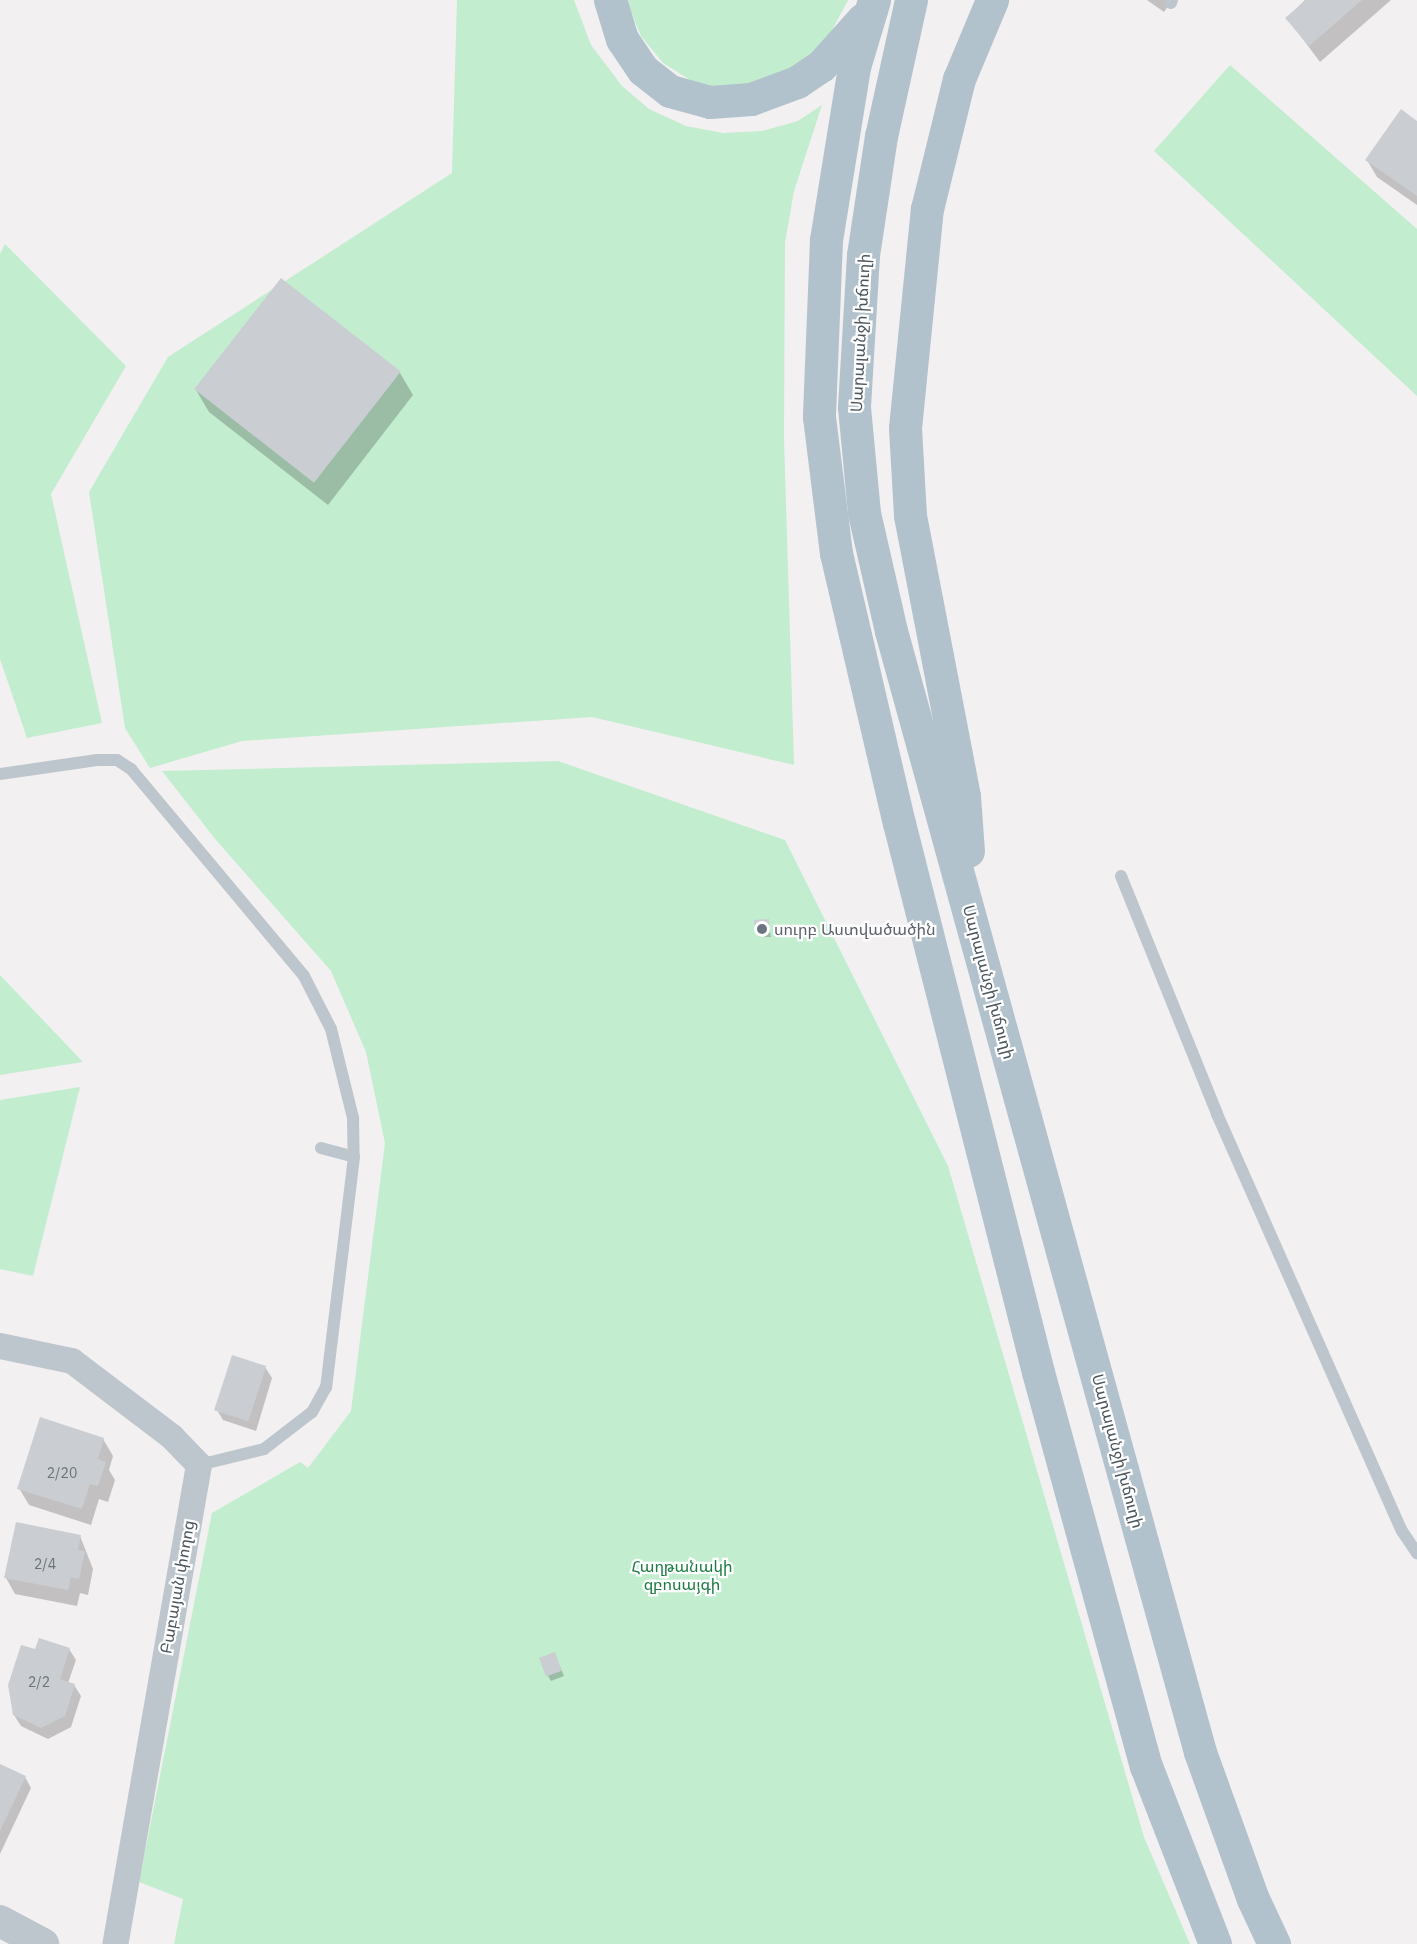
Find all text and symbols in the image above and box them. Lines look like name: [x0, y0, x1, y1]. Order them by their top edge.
street label: Սարալանջի խճուղի: [846, 253, 874, 413]
street label: Սարալանջի խճուղի: [959, 903, 1019, 1061]
place label: սուրբ Աստվածածին: [774, 919, 936, 939]
marker: սուրբ Աստվածածին: [755, 922, 769, 936]
street label: Սարալանջի խճուղի: [1088, 1372, 1148, 1530]
house number: 2/20: [47, 1465, 77, 1481]
street label: Բաբայան փողոց: [156, 1519, 198, 1655]
house number: 2/4: [34, 1556, 56, 1572]
park label: Հաղթանակի զբոսայգի: [631, 1556, 733, 1594]
house number: 2/2: [28, 1674, 50, 1690]

